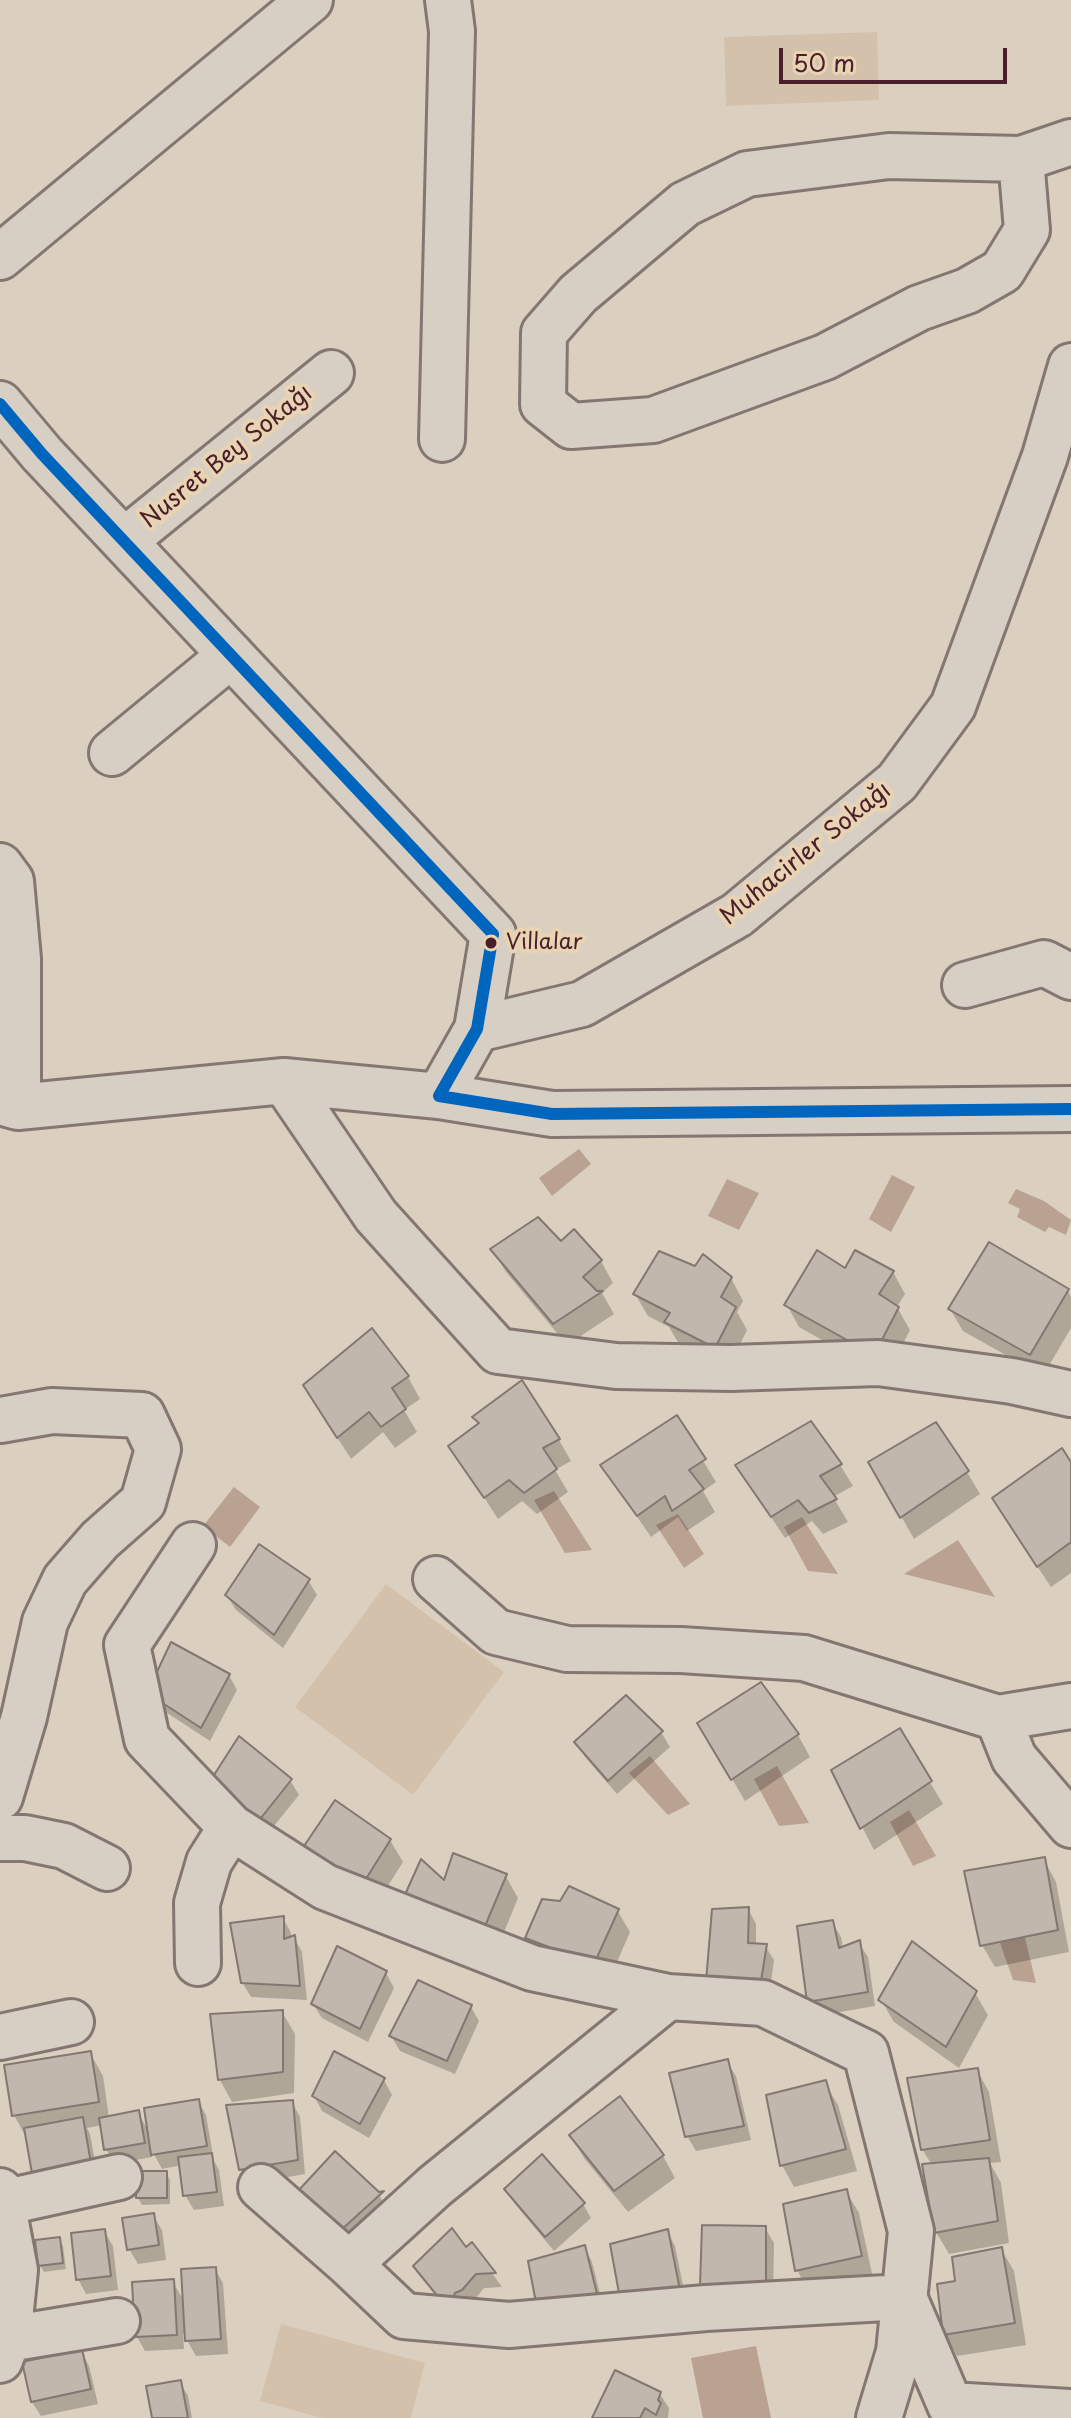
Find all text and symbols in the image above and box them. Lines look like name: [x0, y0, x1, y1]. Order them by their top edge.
scale bar: [783, 32, 1011, 82]
text: 50 m: [793, 44, 855, 80]
street label: Nusret Bey Sokağı: [136, 379, 318, 535]
street label: Muhacirler Sokağı: [715, 776, 897, 932]
place label: Villalar: [506, 930, 582, 956]
marker: Villalar: [483, 935, 499, 951]

